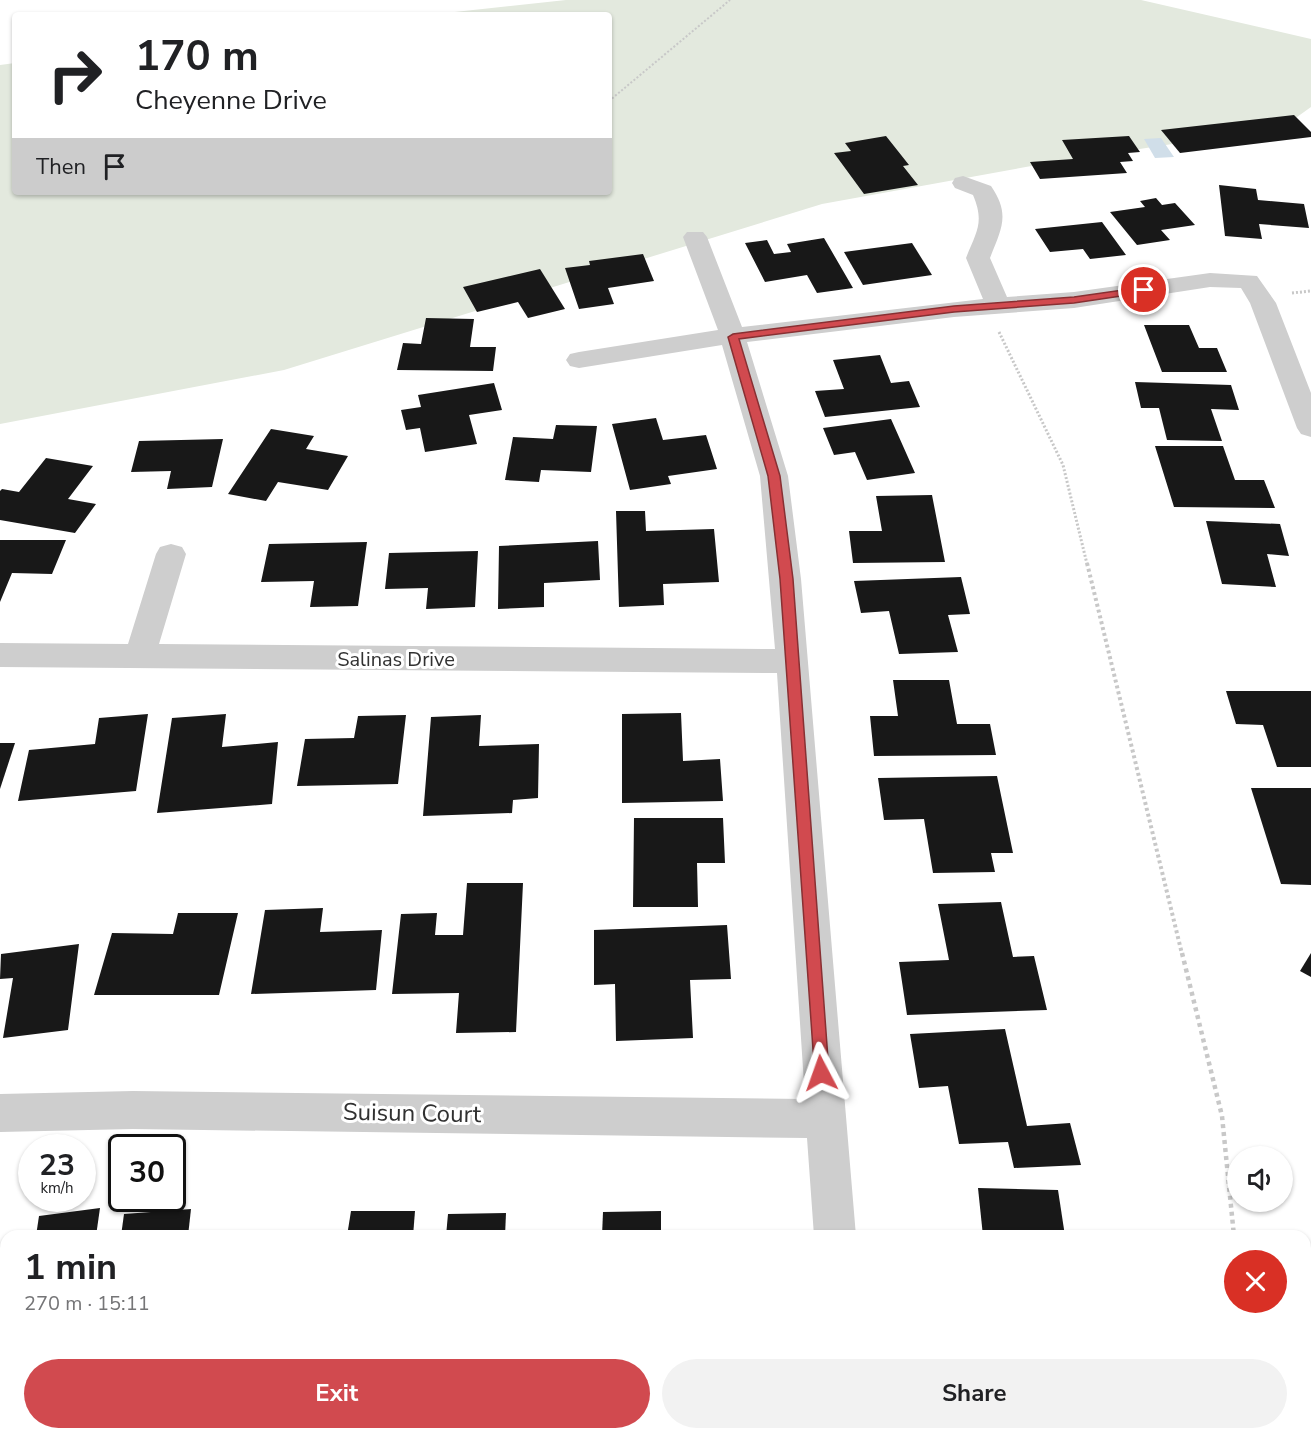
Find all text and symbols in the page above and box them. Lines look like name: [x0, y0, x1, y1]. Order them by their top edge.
text: 170 m: [135, 28, 259, 85]
icon: right: [36, 36, 114, 114]
text: Cheyenne Drive: [135, 82, 327, 119]
icon: arrive: [98, 150, 131, 183]
text: Then: [36, 152, 86, 182]
pin: [1118, 264, 1169, 315]
icon: arrive: [1127, 273, 1160, 306]
street label: Salinas Drive: [337, 646, 455, 673]
position arrow: [789, 1041, 853, 1105]
street label: Suisun Court: [343, 1096, 482, 1130]
speed limit sign: 30: [108, 1134, 186, 1212]
text: 23: [39, 1145, 75, 1186]
map controls: [1227, 1146, 1293, 1212]
button: sound: [1227, 1146, 1293, 1212]
text: km/h: [40, 1178, 74, 1198]
text: 1 min: [24, 1243, 117, 1292]
button: close: [1224, 1250, 1287, 1313]
text: 270 m · 15:11: [24, 1290, 150, 1317]
button: Exit: [24, 1359, 650, 1428]
button: Share: [662, 1359, 1287, 1428]

